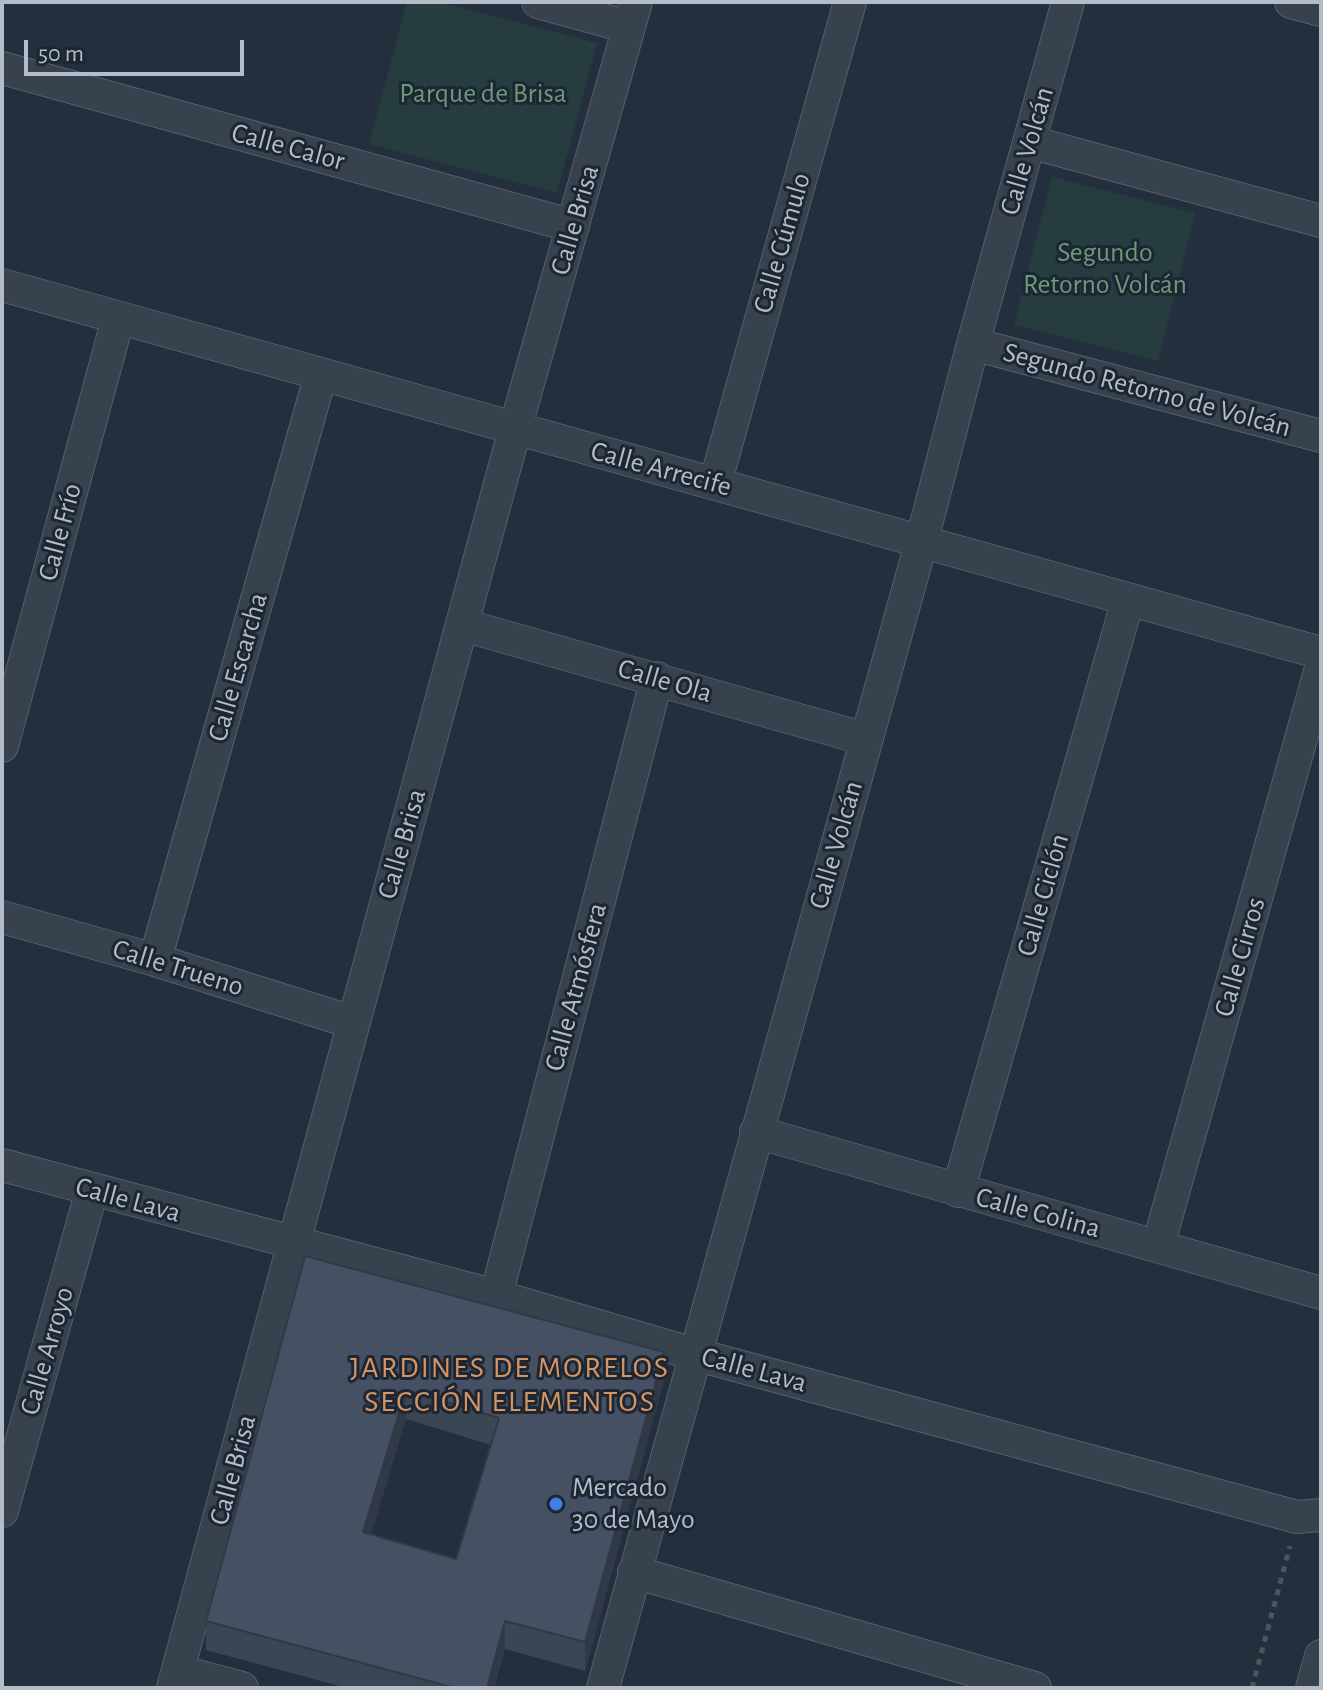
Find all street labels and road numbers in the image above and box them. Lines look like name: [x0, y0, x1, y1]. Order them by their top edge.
street label: Calle Volcán: [993, 83, 1061, 219]
street label: Calle Calor: [228, 116, 348, 178]
street label: Calle Brisa: [543, 161, 607, 279]
street label: Calle Cúmulo: [746, 169, 818, 317]
street label: Segundo Retorno de Volcán: [999, 335, 1295, 445]
street label: Calle Arrecife: [587, 434, 735, 504]
street label: Calle Frío: [31, 480, 89, 584]
street label: Calle Escarcha: [201, 589, 275, 745]
street label: Calle Ola: [614, 652, 716, 710]
street label: Calle Volcán: [802, 777, 870, 913]
street label: Calle Brisa: [370, 785, 434, 903]
street label: Calle Ciclón: [1010, 830, 1076, 960]
street label: Calle Cirros: [1207, 894, 1273, 1020]
street label: Calle Atmósfera: [537, 899, 615, 1075]
street label: Calle Trueno: [108, 932, 248, 1004]
street label: Calle Lava: [72, 1170, 184, 1230]
street label: Calle Colina: [972, 1180, 1104, 1246]
street label: Calle Arroyo: [13, 1283, 81, 1419]
street label: Calle Lava: [698, 1340, 810, 1400]
street label: Calle Brisa: [202, 1411, 264, 1529]

